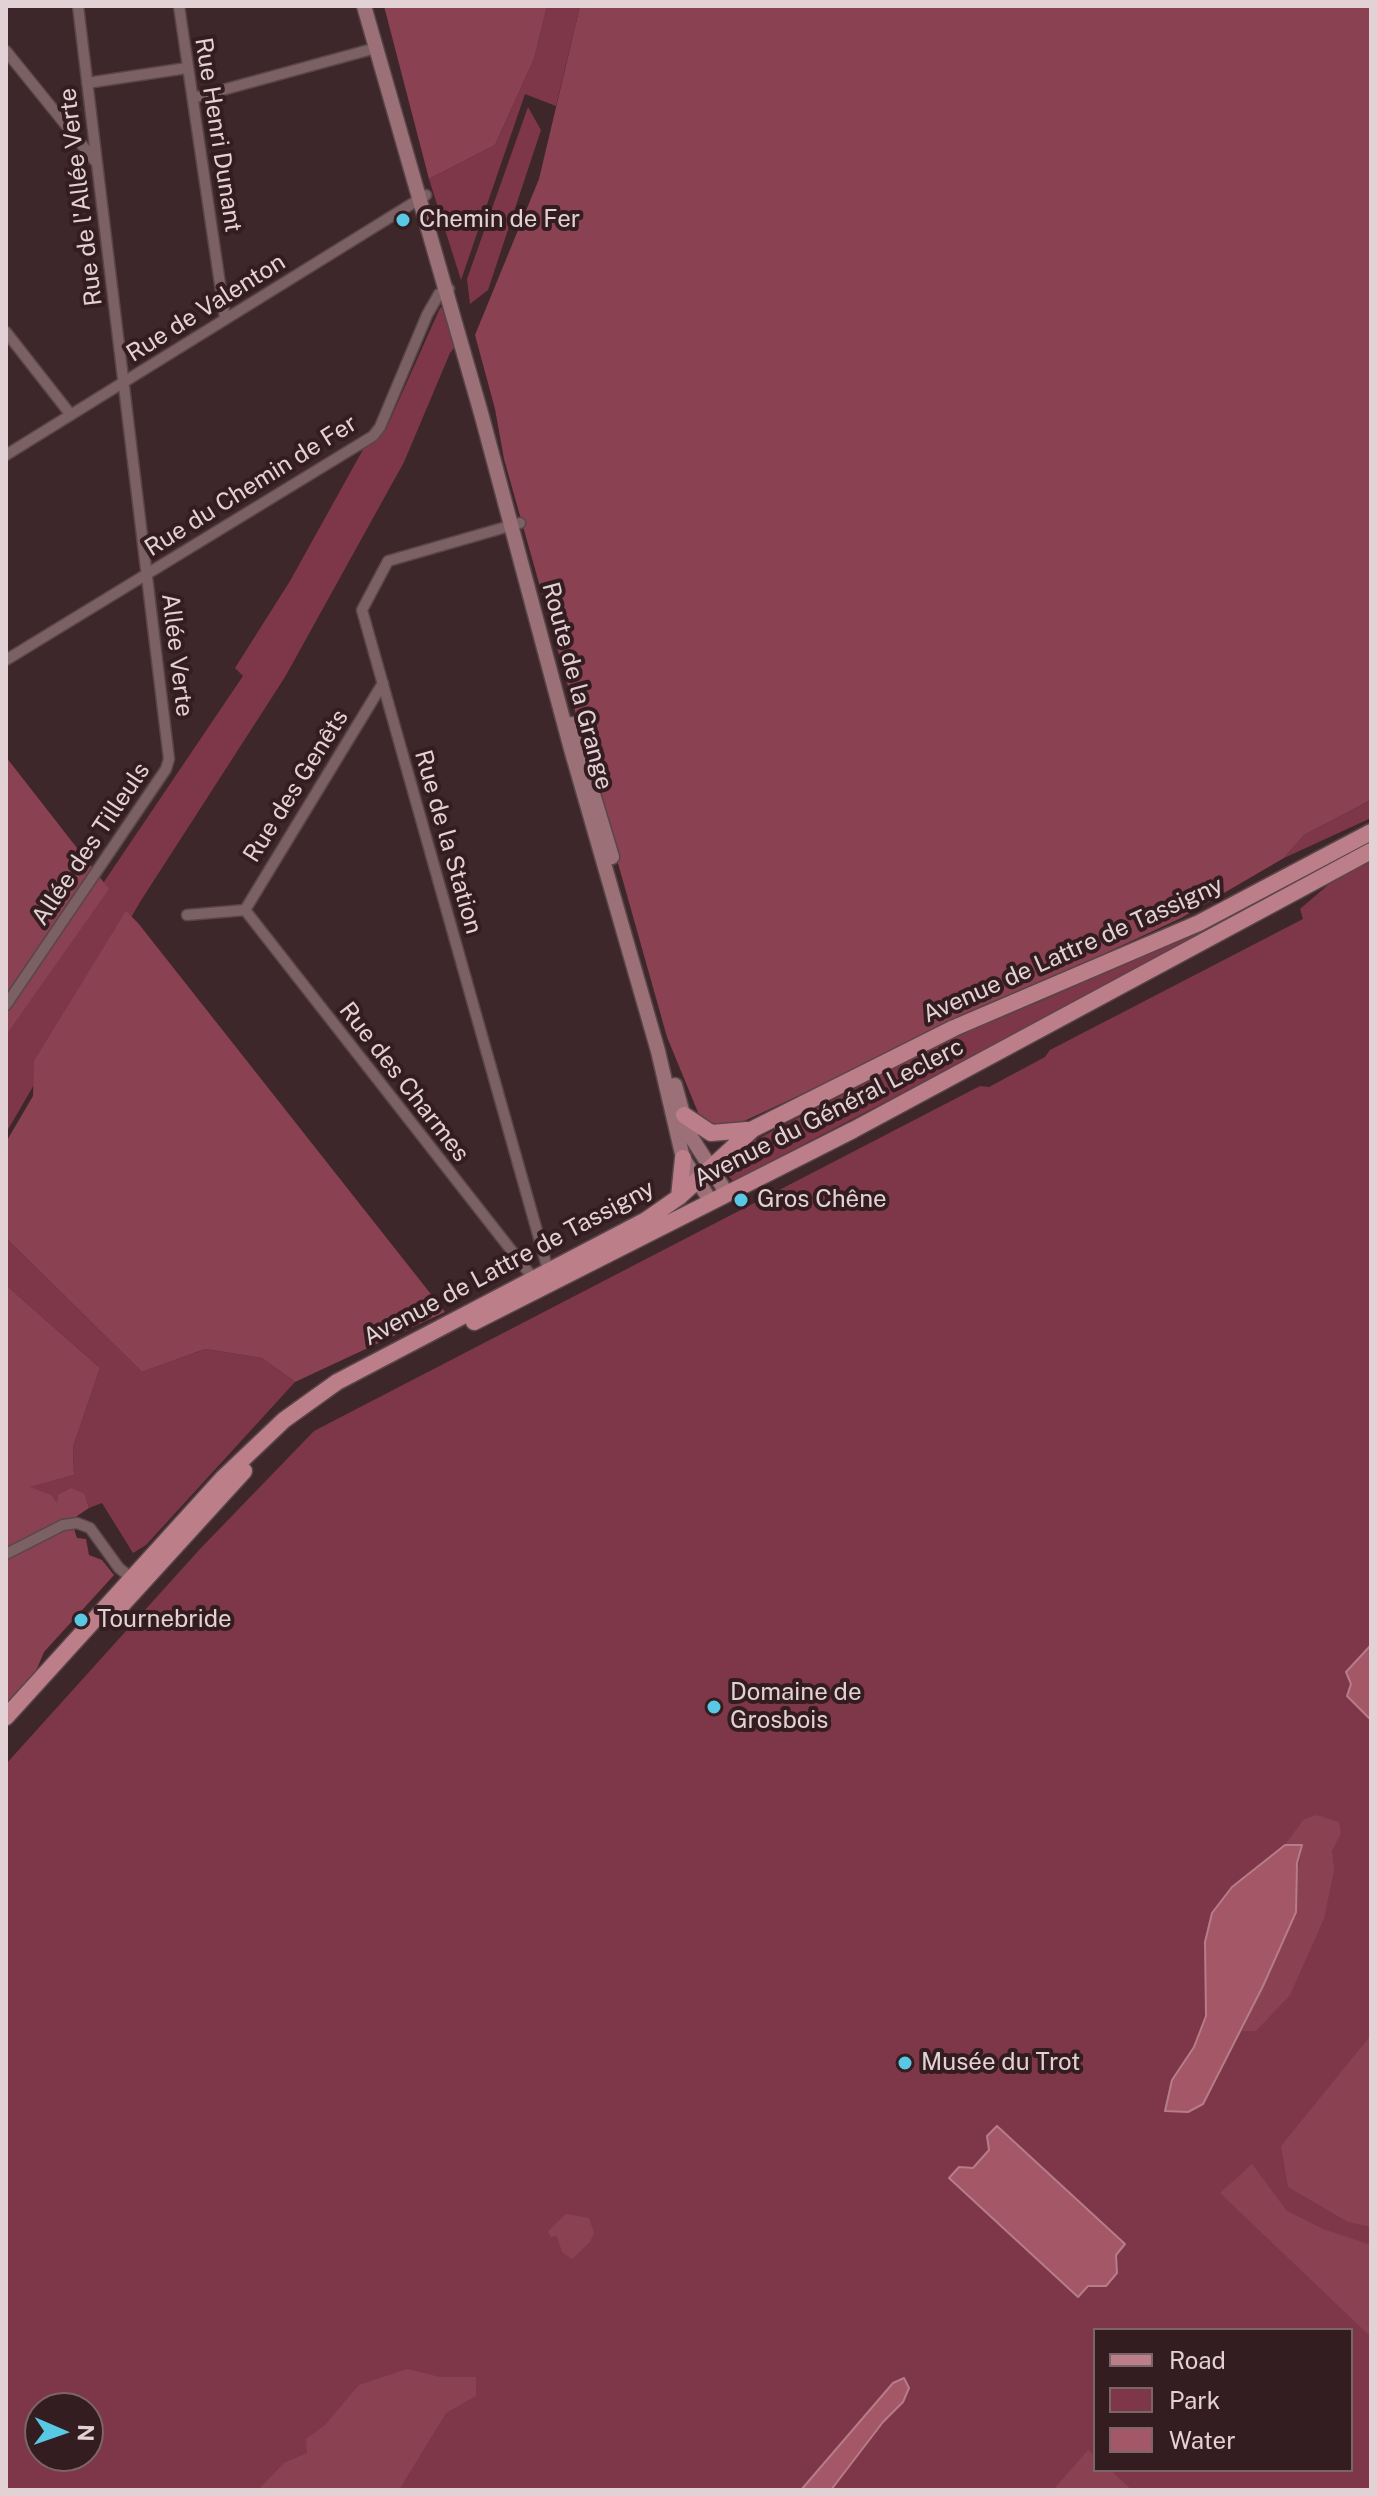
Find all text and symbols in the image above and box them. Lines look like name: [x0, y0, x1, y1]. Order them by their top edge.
street label: Rue Henri Dunant: [188, 36, 248, 234]
street label: Rue de l'Allée Verte: [53, 86, 109, 308]
place label: Chemin de Fer: [419, 206, 580, 234]
marker: Chemin de Fer: [394, 211, 412, 229]
street label: Rue de Valenton: [121, 248, 291, 368]
street label: Rue du Chemin de Fer: [140, 409, 362, 563]
street label: Route de la Grange: [535, 579, 619, 793]
street label: Allée Verte: [155, 592, 199, 718]
street label: Rue des Genêts: [237, 704, 355, 868]
street label: Rue de la Station: [408, 747, 488, 937]
street label: Allée des Tilleuls: [26, 757, 156, 931]
street label: Avenue de Lattre de Tassigny: [919, 871, 1227, 1029]
street label: Rue des Charmes: [333, 996, 475, 1168]
street label: Avenue du Général Leclerc: [689, 1032, 969, 1194]
street label: Avenue de Lattre de Tassigny: [359, 1174, 659, 1352]
place label: Gros Chêne: [757, 1186, 887, 1214]
marker: Gros Chêne: [732, 1191, 750, 1209]
place label: Tournebride: [97, 1606, 232, 1634]
marker: Tournebride: [72, 1611, 90, 1629]
place label: Domaine de Grosbois: [730, 1679, 861, 1735]
marker: Domaine de Grosbois: [705, 1698, 723, 1716]
place label: Musée du Trot: [921, 2049, 1080, 2077]
marker: Musée du Trot: [896, 2054, 914, 2072]
legend: [1093, 2328, 1353, 2472]
text: Road: [1169, 2346, 1226, 2374]
text: Park: [1169, 2386, 1220, 2414]
north arrow: [24, 2392, 104, 2472]
text: N: [73, 2424, 99, 2442]
text: Water: [1169, 2426, 1236, 2454]

